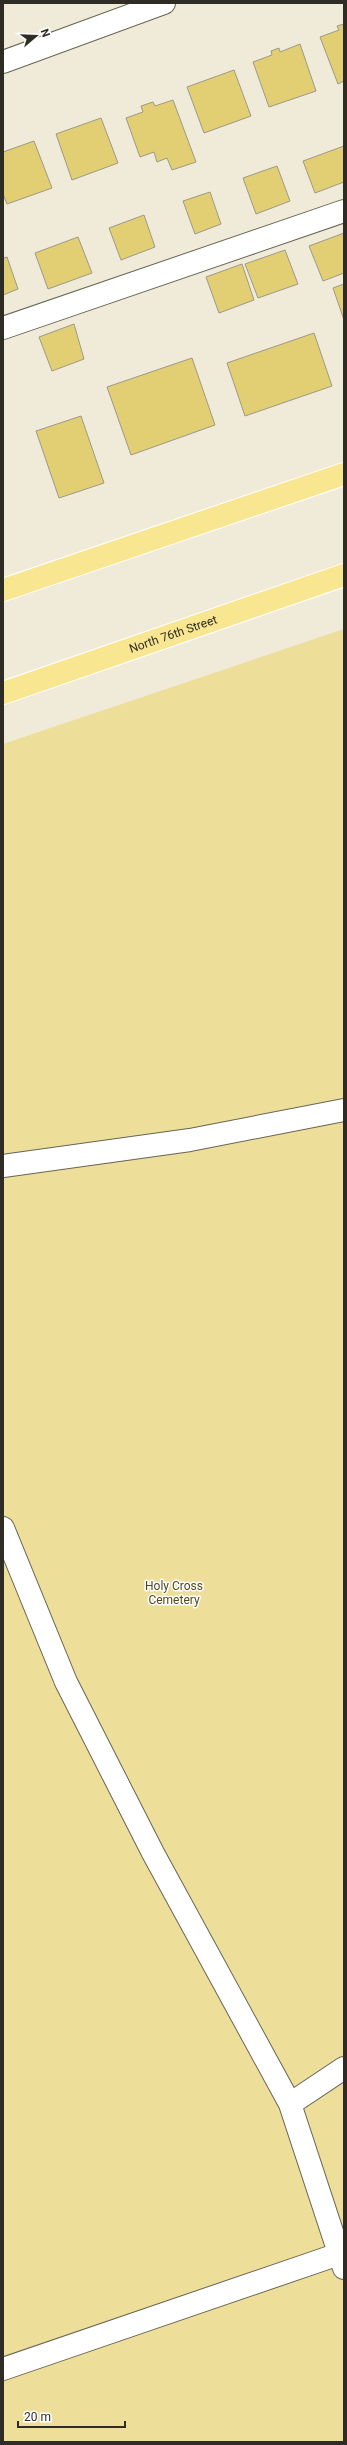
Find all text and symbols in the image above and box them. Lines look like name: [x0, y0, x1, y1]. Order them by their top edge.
north arrow: [16, 16, 56, 56]
text: N: [38, 27, 52, 39]
street label: North 76th Street: [127, 612, 219, 656]
park label: Holy Cross Cemetery: [145, 1579, 203, 1607]
scale bar: [18, 2403, 125, 2429]
text: 20 m: [24, 2410, 51, 2424]

